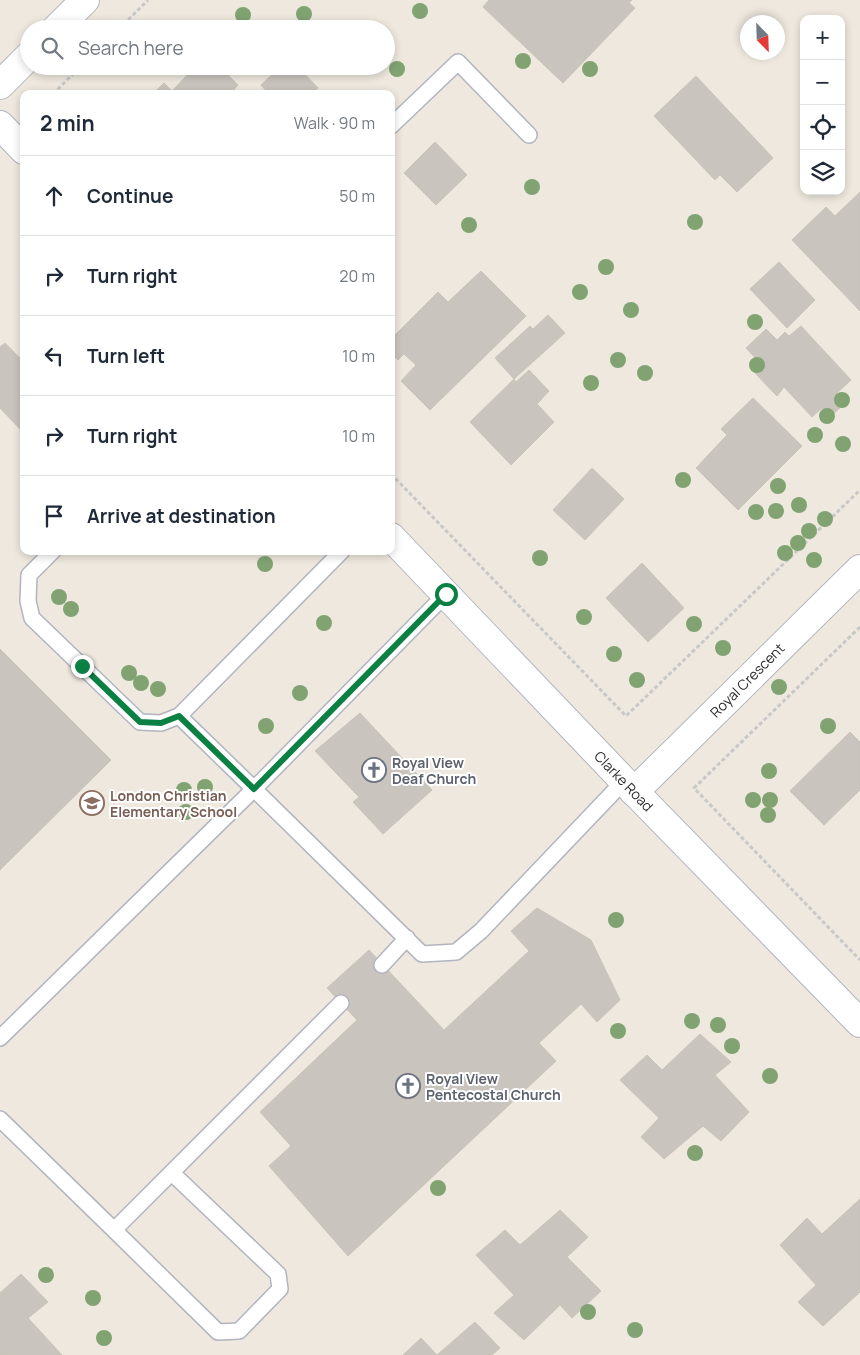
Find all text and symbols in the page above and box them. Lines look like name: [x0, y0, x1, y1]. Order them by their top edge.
north arrow: [740, 15, 785, 60]
map controls: [800, 15, 845, 195]
button: +: [800, 15, 845, 60]
search box: [20, 20, 395, 75]
icon: search: [38, 34, 66, 62]
text: Search here: [78, 35, 184, 61]
button: −: [800, 60, 845, 105]
button: locate: [800, 105, 845, 150]
text: 2 min: [40, 109, 95, 137]
text: Walk · 90 m: [294, 112, 375, 134]
button: layers: [800, 150, 845, 195]
icon: ahead: [40, 182, 68, 210]
text: Continue: [87, 183, 173, 209]
text: 50 m: [339, 185, 375, 207]
icon: right: [40, 262, 68, 290]
text: Turn right: [87, 263, 177, 289]
text: 20 m: [339, 265, 375, 287]
icon: left: [40, 342, 68, 370]
text: Turn left: [87, 343, 165, 369]
text: 10 m: [342, 345, 375, 367]
icon: right: [40, 422, 68, 450]
text: Turn right: [87, 423, 177, 449]
text: 10 m: [342, 425, 375, 447]
icon: arrive: [40, 502, 68, 530]
text: Arrive at destination: [87, 503, 276, 529]
route start: [435, 583, 458, 606]
street label: Royal Crescent: [706, 638, 789, 721]
route end: [71, 655, 94, 678]
street label: Clarke Road: [590, 747, 658, 815]
place label: Royal View Deaf Church: [392, 753, 476, 788]
church icon: Royal View Deaf Church: [361, 757, 387, 783]
place label: London Christian Elementary School: [110, 786, 237, 821]
school or university icon: London Christian Elementary School: [79, 790, 105, 816]
place label: Royal View Pentecostal Church: [426, 1069, 561, 1104]
church icon: Royal View Pentecostal Church: [395, 1073, 421, 1099]

